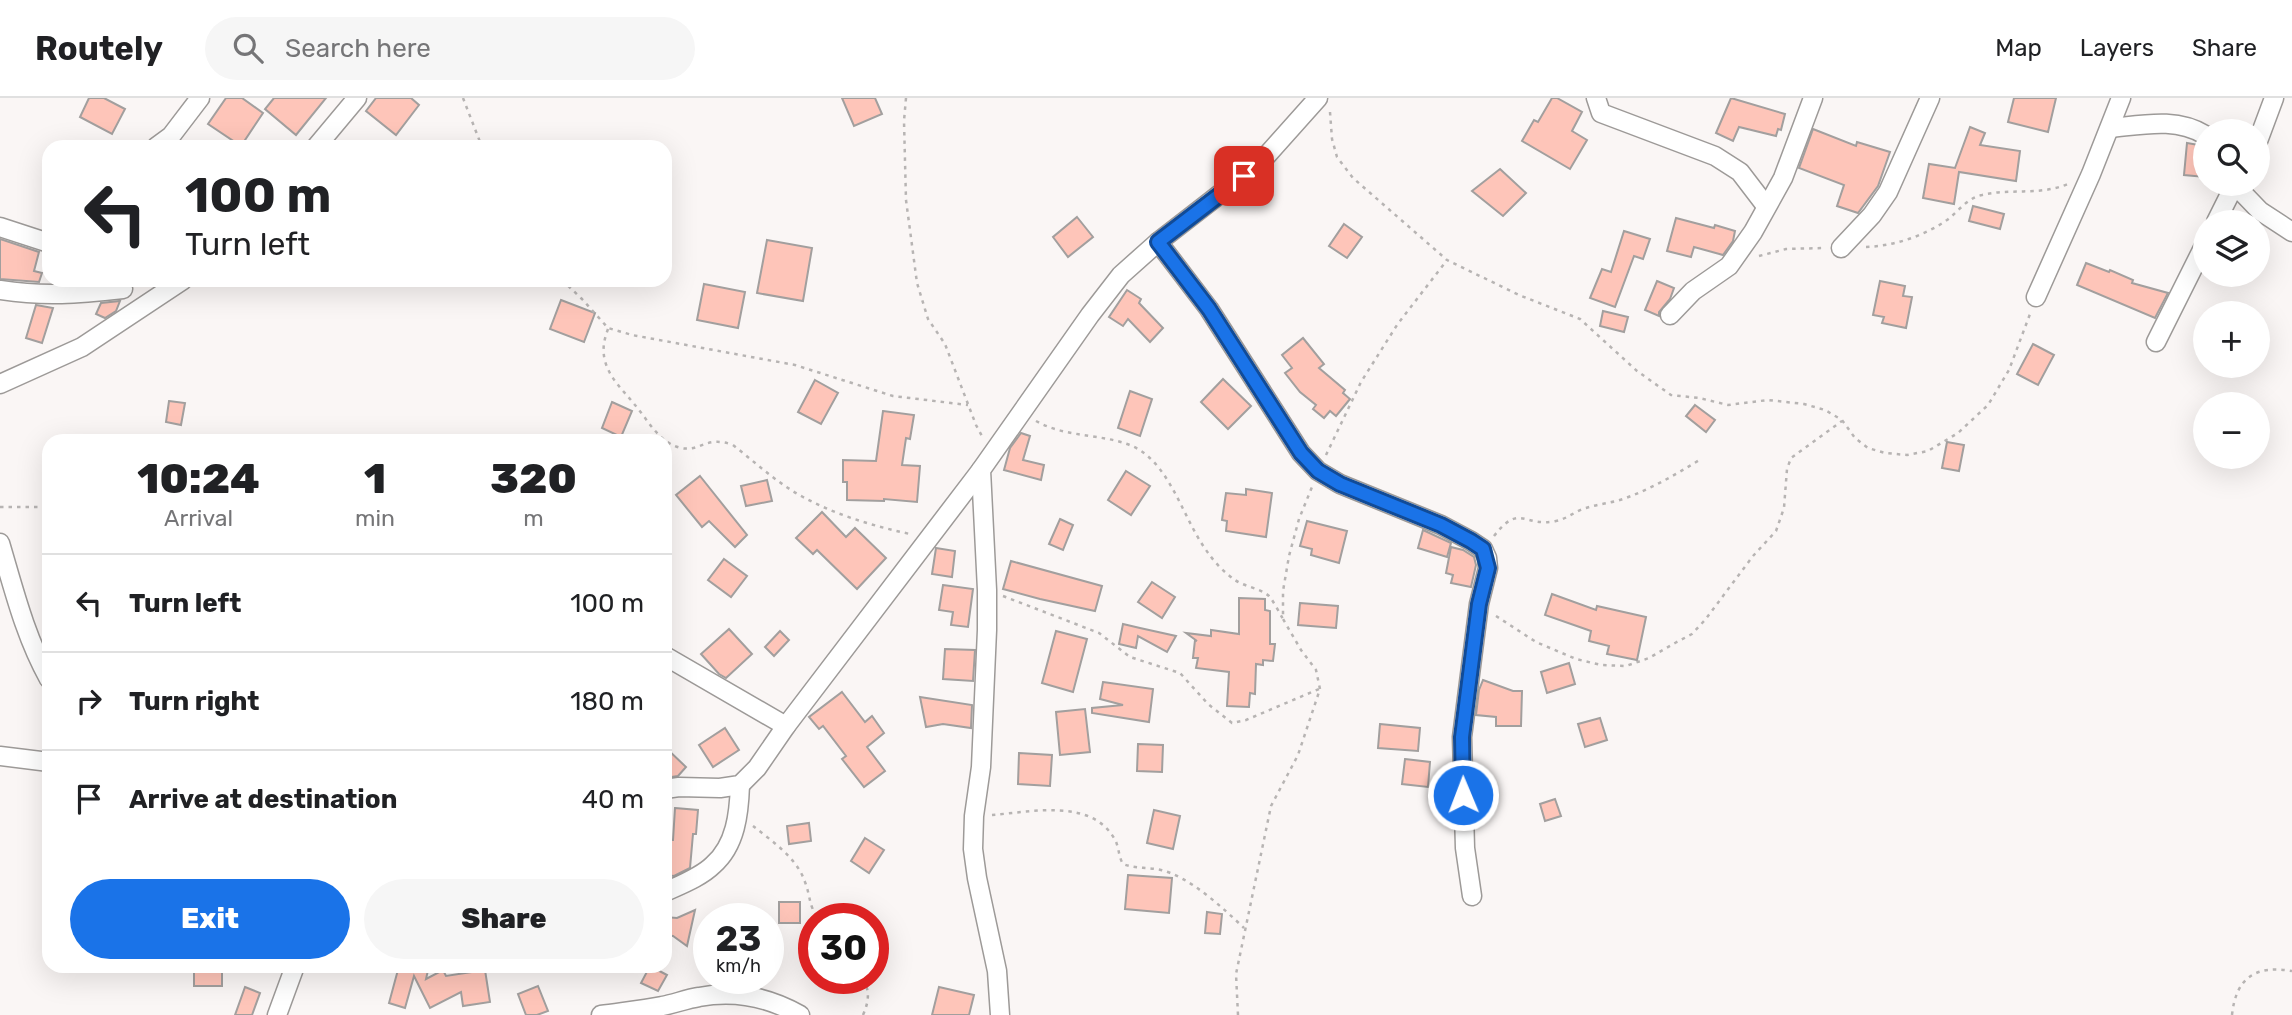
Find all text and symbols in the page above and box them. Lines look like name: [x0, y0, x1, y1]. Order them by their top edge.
search box: [205, 17, 695, 80]
text: Routely: [35, 29, 163, 68]
icon: search: [229, 29, 267, 67]
text: Search here: [285, 33, 431, 64]
text: Map: [1995, 34, 2042, 62]
text: Layers: [2080, 34, 2154, 62]
text: Share: [2192, 34, 2257, 62]
map controls: [2193, 119, 2270, 469]
button: search: [2193, 119, 2270, 196]
pin: [1214, 146, 1274, 206]
icon: arrive: [1225, 157, 1263, 195]
text: 100 m: [185, 166, 331, 224]
icon: left: [70, 168, 161, 259]
button: layers: [2193, 210, 2270, 287]
text: Turn left: [185, 225, 310, 263]
button: +: [2193, 301, 2270, 378]
button: −: [2193, 392, 2270, 469]
text: 10:24: [137, 454, 260, 504]
text: 1: [364, 454, 386, 504]
text: 320: [490, 454, 577, 504]
text: Arrival: [164, 504, 233, 532]
text: min: [355, 504, 395, 532]
text: m: [523, 504, 544, 532]
icon: left: [70, 584, 108, 622]
text: Turn left: [129, 588, 241, 619]
text: 100 m: [570, 588, 644, 619]
icon: right: [70, 682, 108, 720]
text: Turn right: [129, 686, 259, 717]
text: 180 m: [570, 686, 644, 717]
position arrow: [1426, 758, 1500, 832]
icon: arrive: [70, 780, 108, 818]
text: Arrive at destination: [129, 784, 397, 815]
text: 40 m: [582, 784, 644, 815]
button: Exit: [70, 879, 350, 959]
button: Share: [364, 879, 644, 959]
speed limit sign: 30: [798, 903, 889, 994]
text: 23: [716, 918, 761, 960]
text: km/h: [716, 955, 761, 977]

